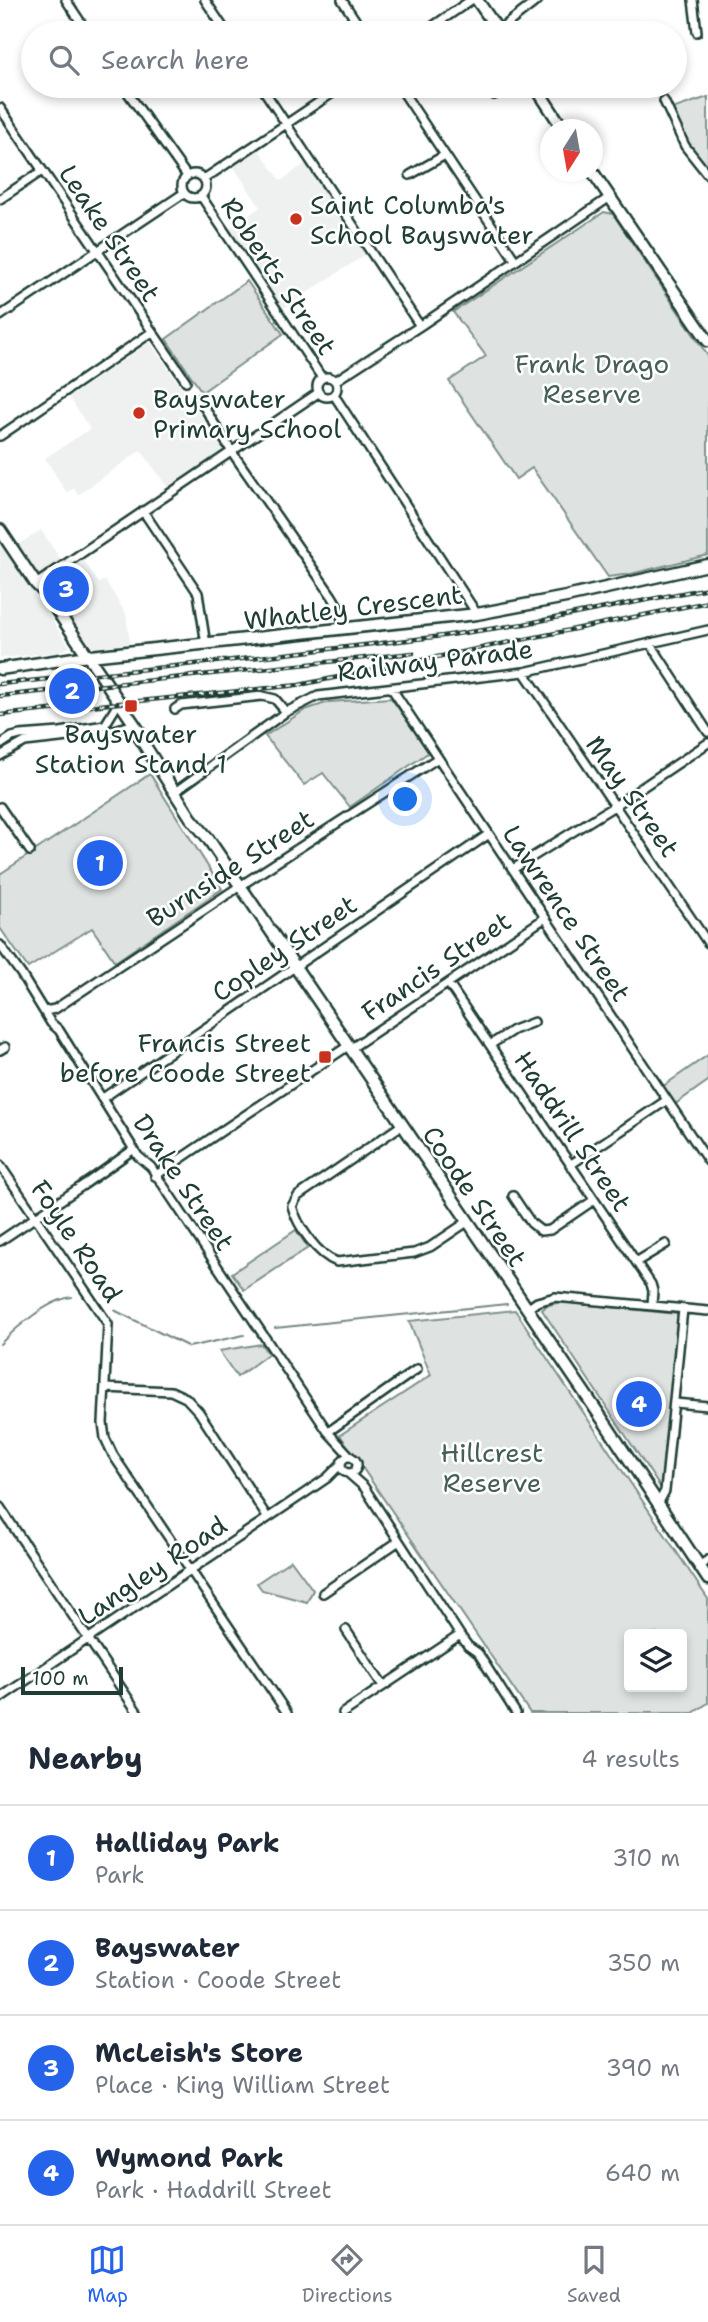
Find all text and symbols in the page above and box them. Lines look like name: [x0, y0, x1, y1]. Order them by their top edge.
search box: [21, 21, 687, 98]
icon: search: [45, 41, 83, 79]
text: Search here: [101, 42, 250, 77]
north arrow: [540, 119, 603, 182]
street label: Leake Street: [51, 158, 169, 308]
place label: Saint Columba's School Bayswater: [310, 187, 534, 252]
street label: Roberts Street: [213, 190, 345, 362]
marker: Saint Columba's School Bayswater: [288, 211, 304, 227]
park label: Frank Drago Reserve: [515, 346, 669, 411]
place label: Bayswater Primary School: [153, 381, 342, 446]
marker: Bayswater Primary School: [131, 405, 147, 421]
pin: 3: [43, 563, 89, 615]
street label: Whatley Crescent: [242, 576, 464, 638]
street label: Railway Parade: [335, 631, 535, 689]
pin: 2: [49, 665, 95, 717]
marker: Bayswater Station Stand 1: [123, 698, 139, 714]
place label: Bayswater Station Stand 1: [35, 716, 227, 781]
street label: May Street: [578, 728, 688, 864]
your location: [388, 782, 422, 816]
street label: Burnside Street: [140, 801, 320, 935]
street label: Lawrence Street: [495, 818, 639, 1008]
pin: 1: [77, 837, 123, 889]
street label: Copley Street: [205, 887, 363, 1009]
street label: Francis Street: [354, 903, 518, 1029]
place label: Francis Street before Coode Street: [60, 1025, 311, 1090]
street label: Haddrill Street: [506, 1044, 640, 1218]
marker: Francis Street before Coode Street: [317, 1049, 333, 1065]
street label: Drake Street: [125, 1107, 243, 1257]
street label: Coode Street: [415, 1119, 535, 1273]
street label: Foyle Road: [23, 1173, 131, 1309]
pin: 4: [616, 1378, 662, 1430]
park label: Hillcrest Reserve: [441, 1435, 543, 1500]
street label: Langley Road: [71, 1507, 233, 1633]
map controls: [624, 1629, 687, 1692]
button: layers: [624, 1629, 687, 1692]
scale bar: [21, 1664, 122, 1696]
text: 100 m: [32, 1666, 89, 1691]
text: Nearby: [28, 1738, 143, 1779]
text: 4 results: [581, 1744, 680, 1774]
text: Halliday Park: [95, 1825, 280, 1860]
text: 1: [46, 1843, 56, 1873]
text: 310 m: [612, 1843, 680, 1873]
text: Park: [95, 1860, 144, 1890]
text: Bayswater: [95, 1930, 240, 1965]
text: 2: [43, 1948, 59, 1978]
text: 350 m: [607, 1948, 680, 1978]
text: Station · Coode Street: [95, 1965, 341, 1995]
text: McLeish's Store: [95, 2035, 303, 2070]
text: 3: [43, 2053, 59, 2083]
text: 390 m: [606, 2053, 680, 2083]
text: Place · King William Street: [95, 2070, 390, 2100]
text: Wymond Park: [95, 2140, 284, 2175]
text: 4: [43, 2158, 59, 2188]
text: 640 m: [605, 2158, 680, 2188]
text: Park · Haddrill Street: [95, 2175, 332, 2205]
tab: Map: [87, 2241, 128, 2308]
tab: Directions: [302, 2241, 393, 2308]
tab: Saved: [567, 2241, 621, 2308]

